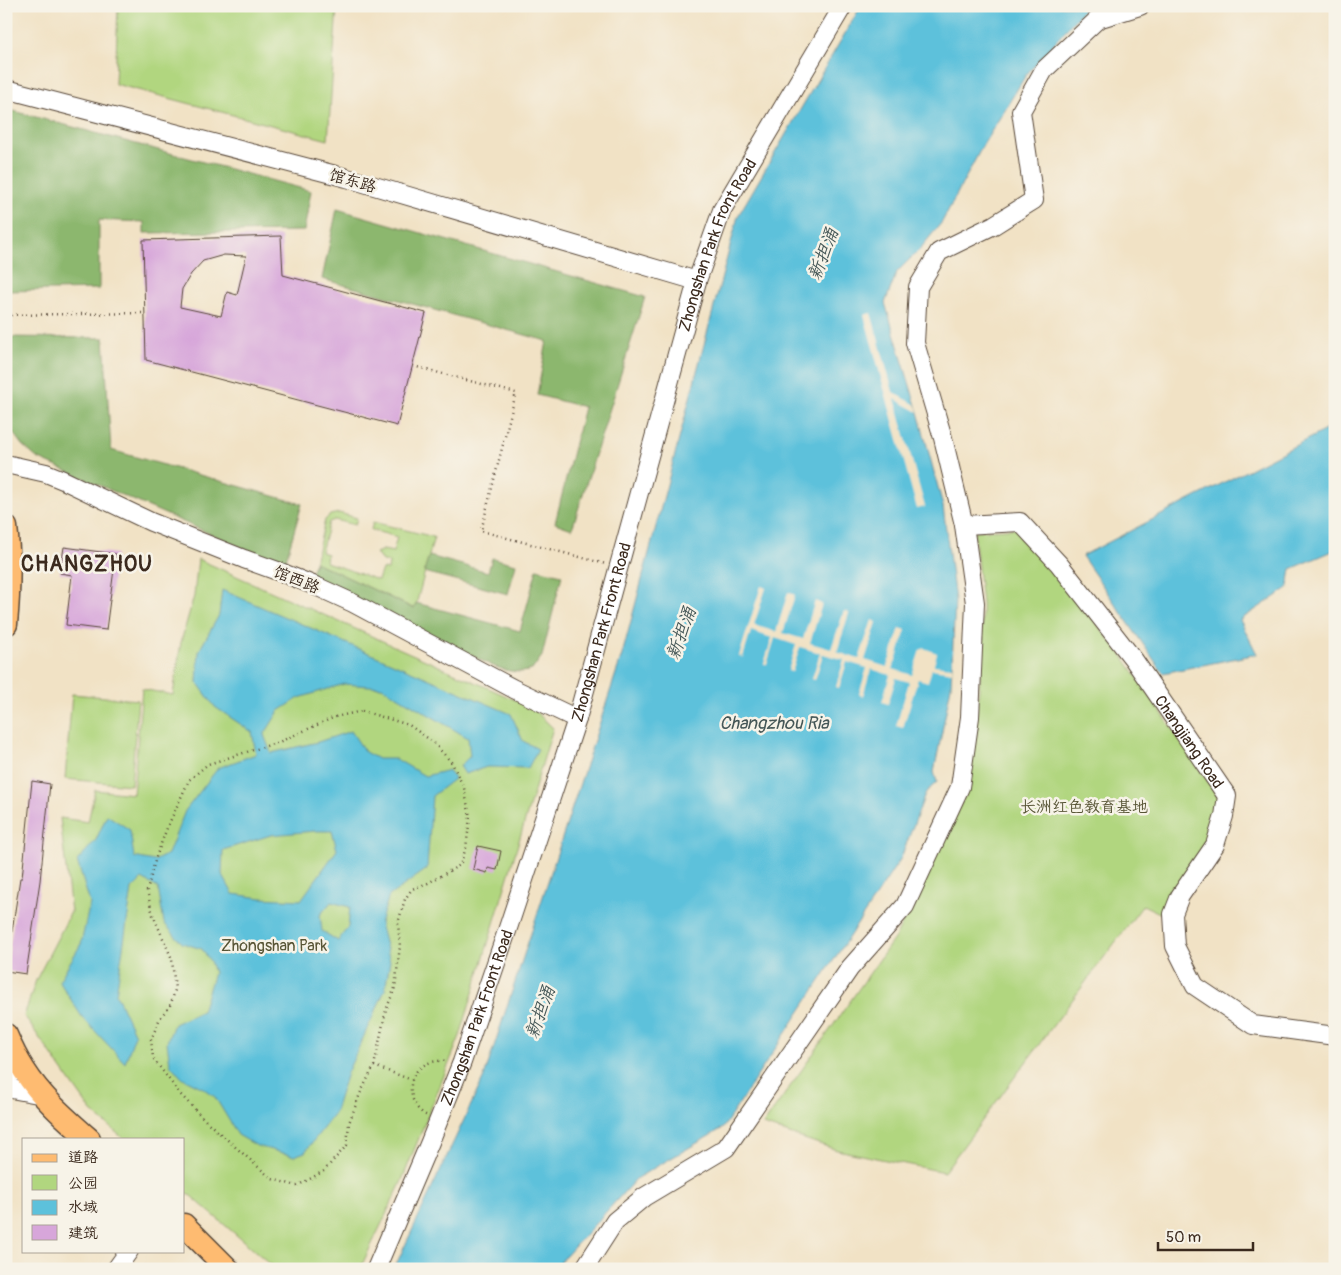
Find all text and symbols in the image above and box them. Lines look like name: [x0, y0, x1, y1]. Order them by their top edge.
street label: Zhongshan Park Front Road: [675, 155, 761, 334]
street label: 馆东路: [327, 165, 379, 197]
water label: 新担涌: [803, 224, 844, 284]
street label: Zhongshan Park Front Road: [568, 540, 636, 724]
district label: CHANGZHOU: [21, 551, 153, 578]
street label: 馆西路: [271, 562, 323, 598]
water label: 新担涌: [661, 603, 702, 662]
street label: Changjiang Road: [1150, 692, 1228, 793]
water label: Changzhou Ria: [719, 712, 830, 735]
park label: 长洲红色教育基地: [1020, 797, 1148, 817]
street label: Zhongshan Park Front Road: [437, 927, 518, 1109]
park label: Zhongshan Park: [221, 936, 327, 956]
water label: 新担涌: [520, 982, 561, 1041]
legend: [22, 1138, 185, 1252]
text: 道路: [68, 1148, 98, 1167]
text: 公园: [68, 1174, 98, 1193]
text: 水域: [68, 1198, 98, 1217]
scale bar: [1158, 1220, 1254, 1252]
text: 建筑: [68, 1224, 98, 1243]
text: 50 m: [1166, 1228, 1201, 1247]

